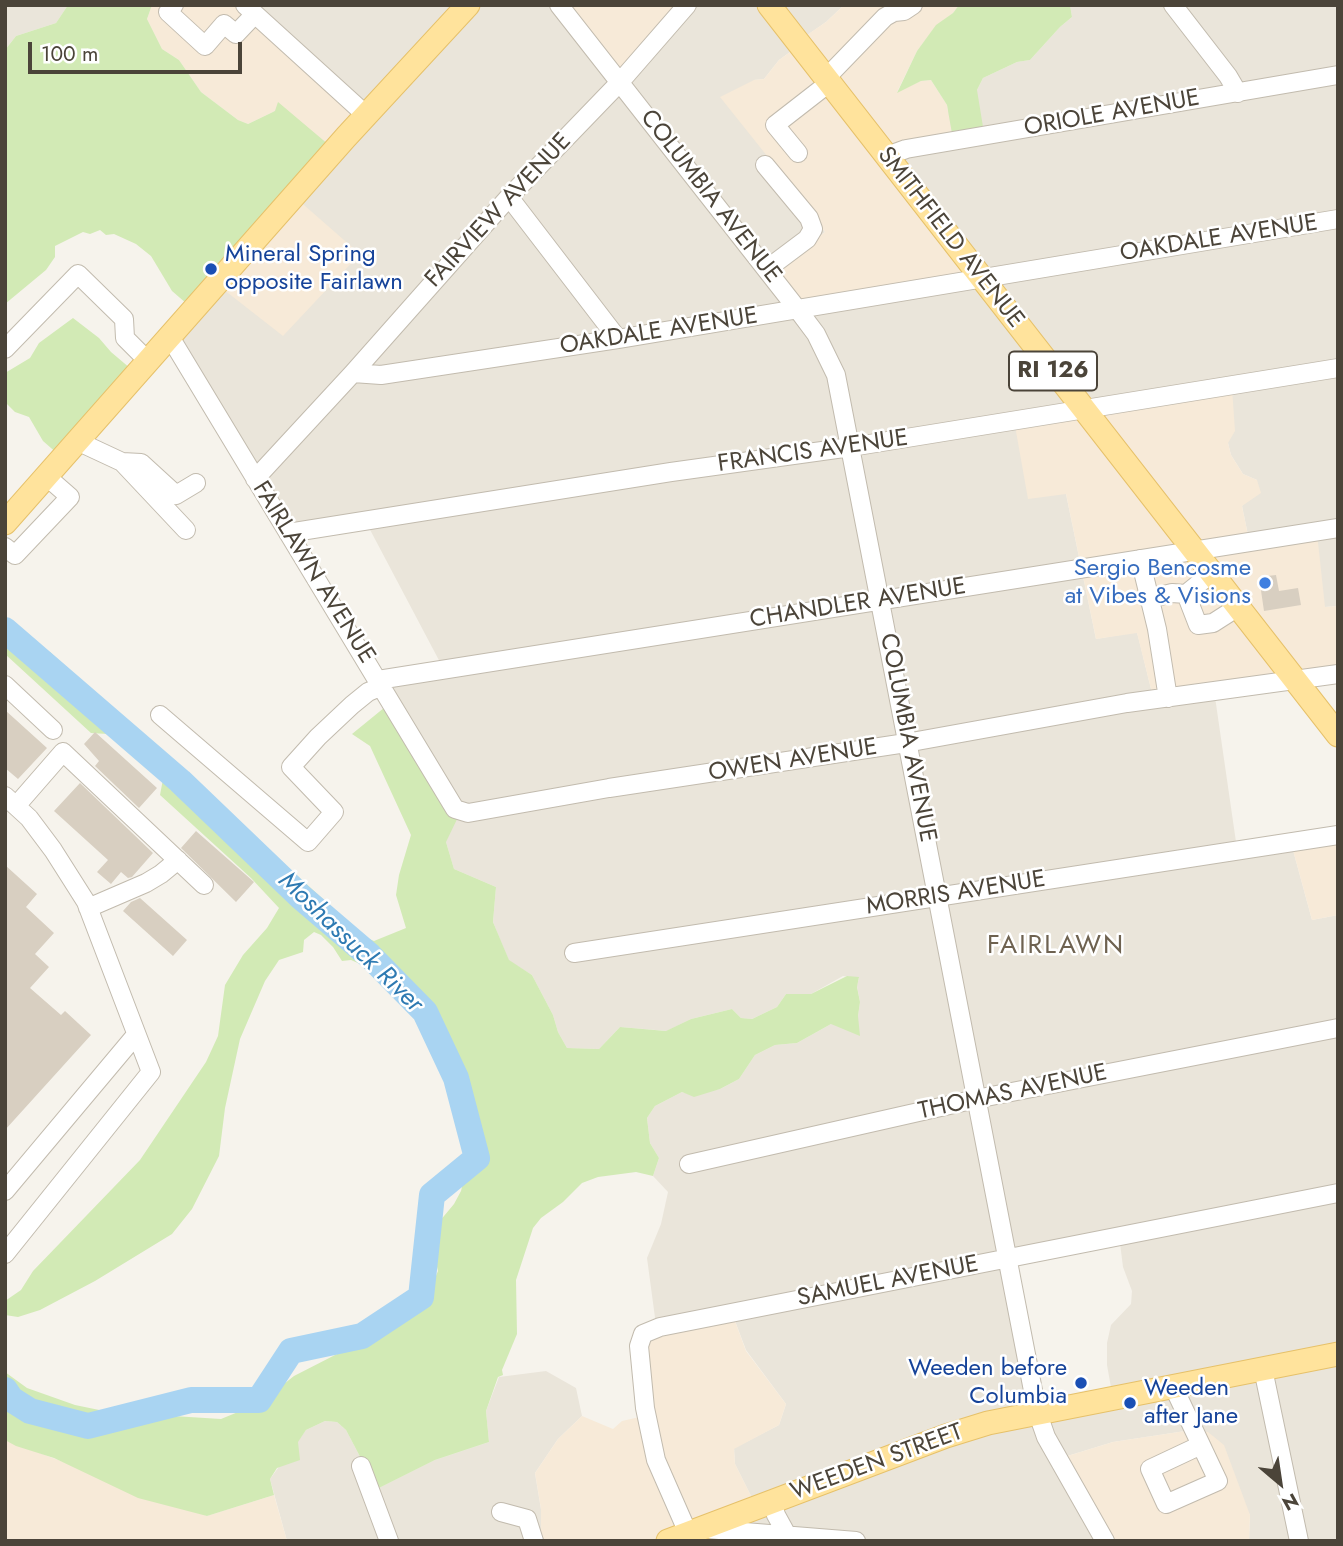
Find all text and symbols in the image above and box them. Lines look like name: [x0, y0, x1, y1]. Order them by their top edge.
scale bar: [32, 28, 245, 72]
text: 100 m: [41, 39, 98, 69]
street label: ORIOLE AVENUE: [1022, 84, 1202, 144]
street label: COLUMBIA AVENUE: [633, 104, 787, 290]
street label: FAIRVIEW AVENUE: [420, 128, 578, 294]
street label: SMITHFIELD AVENUE: [870, 142, 1030, 334]
street label: OAKDALE AVENUE: [1118, 209, 1320, 269]
place label: Mineral Spring opposite Fairlawn: [225, 241, 403, 297]
marker: Mineral Spring opposite Fairlawn: [203, 261, 219, 277]
street label: OAKDALE AVENUE: [558, 302, 760, 362]
road number: RI 126: [1009, 352, 1097, 390]
street label: FRANCIS AVENUE: [716, 424, 910, 480]
street label: FAIRLAWN AVENUE: [245, 477, 381, 669]
place label: Sergio Bencosme at Vibes & Visions: [1065, 555, 1251, 611]
street label: CHANDLER AVENUE: [748, 573, 968, 635]
marker: Sergio Bencosme at Vibes & Visions: [1257, 575, 1273, 591]
street label: COLUMBIA AVENUE: [873, 631, 941, 845]
street label: OWEN AVENUE: [707, 733, 879, 789]
water label: Moshassuck River: [271, 866, 429, 1020]
street label: MORRIS AVENUE: [864, 866, 1048, 922]
district label: FAIRLAWN: [988, 931, 1124, 963]
street label: THOMAS AVENUE: [916, 1059, 1110, 1127]
street label: SAMUEL AVENUE: [795, 1250, 981, 1314]
place label: Weeden before Columbia: [908, 1355, 1067, 1411]
marker: Weeden before Columbia: [1073, 1375, 1089, 1391]
place label: Weeden after Jane: [1144, 1375, 1238, 1431]
marker: Weeden after Jane: [1122, 1395, 1138, 1411]
street label: WEEDEN STREET: [787, 1419, 967, 1507]
north arrow: [1245, 1448, 1315, 1518]
text: N: [1277, 1486, 1304, 1517]

